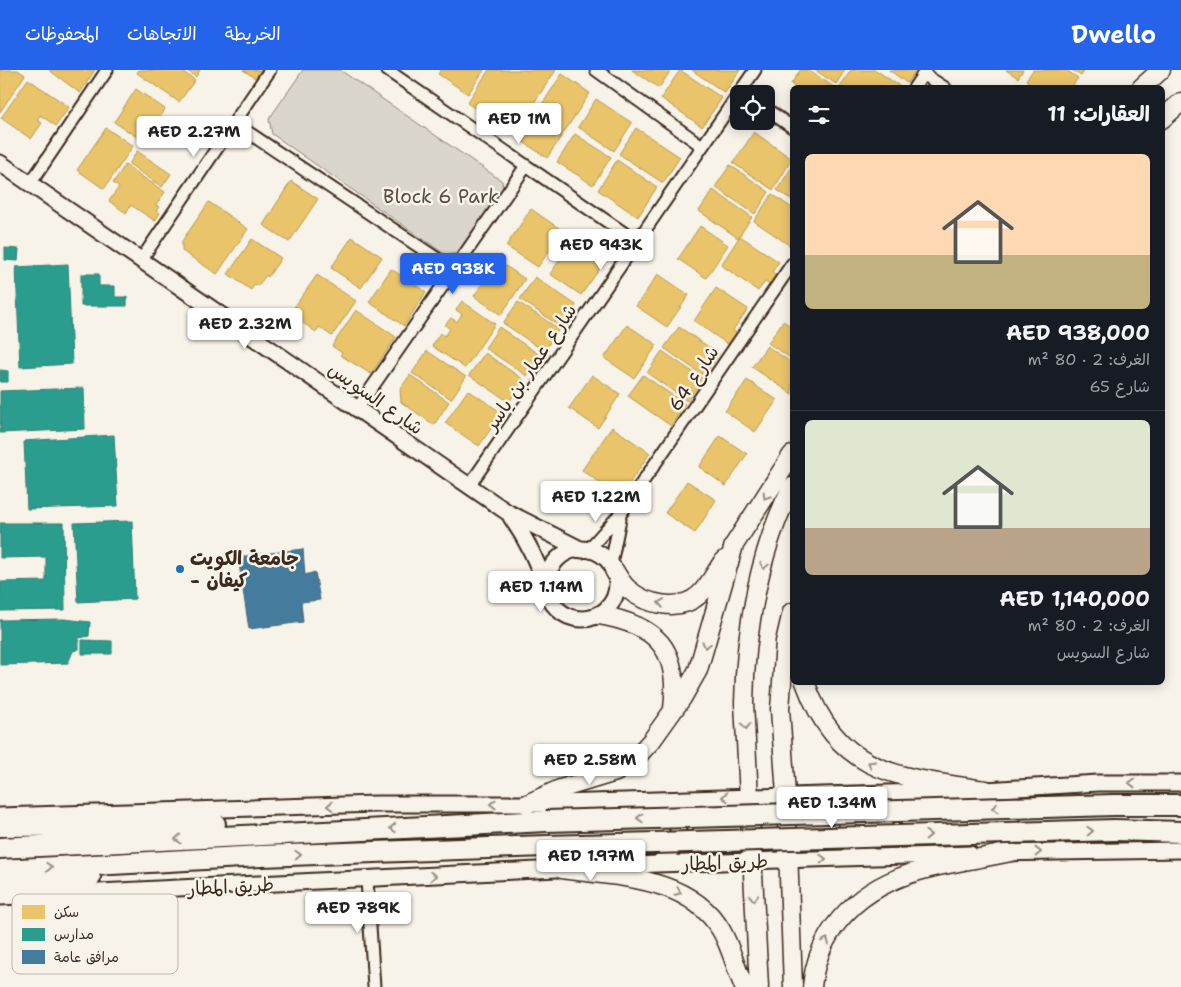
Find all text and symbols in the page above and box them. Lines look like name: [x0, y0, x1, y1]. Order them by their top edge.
text: Dwello: [1071, 19, 1156, 51]
text: المحفوظات: [25, 22, 99, 46]
text: الاتجاهات: [127, 22, 197, 46]
text: الخريطة: [225, 22, 281, 46]
map controls: [730, 85, 775, 130]
button: locate: [730, 85, 775, 130]
text: العقارات: 11: [1047, 100, 1150, 128]
icon: filters: [805, 101, 833, 129]
pin: AED 1M: [478, 102, 560, 145]
text: AED 1M: [487, 108, 551, 129]
pin: AED 2.27M: [137, 116, 251, 158]
text: AED 2.27M: [148, 121, 240, 142]
park label: Block 6 Park: [383, 184, 499, 209]
icon: home: [933, 187, 1023, 277]
pin: AED 943K: [549, 228, 653, 271]
text: AED 943K: [559, 234, 643, 255]
pin: AED 938K: [401, 252, 505, 295]
text: AED 938K: [411, 258, 495, 279]
street label: شارع عمار بن ياسر: [477, 299, 583, 438]
pin: AED 2.32M: [188, 308, 302, 350]
text: AED 2.32M: [198, 313, 292, 334]
text: AED 938,000: [1006, 319, 1150, 347]
street label: شارع 64: [662, 341, 725, 416]
text: الغرف: 2 · 80 m²: [1028, 349, 1150, 370]
street label: شارع السويس: [323, 356, 428, 441]
text: شارع 65: [1090, 376, 1150, 397]
icon: home: [933, 452, 1023, 542]
pin: AED 1.22M: [539, 480, 653, 523]
text: AED 1.22M: [551, 486, 641, 507]
one-way arrow: [762, 490, 772, 499]
place label: جامعة الكويت - كيفان: [190, 546, 299, 593]
one-way arrow: [759, 561, 770, 570]
marker: جامعة الكويت - كيفان: [174, 563, 186, 575]
pin: AED 1.14M: [484, 570, 598, 613]
text: AED 1.14M: [499, 576, 583, 597]
text: AED 1,140,000: [999, 585, 1150, 613]
one-way arrow: [657, 598, 665, 609]
text: الغرف: 2 · 80 m²: [1028, 615, 1150, 636]
one-way arrow: [701, 640, 711, 649]
text: شارع السويس: [1057, 642, 1150, 663]
one-way arrow: [740, 722, 751, 730]
pin: AED 2.58M: [533, 744, 647, 786]
text: AED 2.58M: [544, 749, 636, 770]
one-way arrow: [867, 761, 876, 771]
one-way arrow: [1128, 778, 1136, 788]
pin: AED 1.34M: [775, 786, 889, 829]
one-way arrow: [721, 792, 729, 803]
text: AED 1.34M: [787, 792, 877, 813]
one-way arrow: [488, 799, 496, 809]
one-way arrow: [326, 800, 334, 811]
one-way arrow: [991, 803, 999, 813]
one-way arrow: [636, 813, 644, 824]
one-way arrow: [388, 823, 396, 834]
one-way arrow: [1087, 825, 1095, 836]
one-way arrow: [924, 830, 932, 840]
one-way arrow: [174, 833, 182, 844]
pin: AED 1.97M: [534, 840, 648, 882]
text: AED 1.97M: [547, 845, 635, 866]
one-way arrow: [1034, 846, 1042, 857]
street label: طريق المطار: [680, 849, 769, 877]
one-way arrow: [295, 850, 303, 860]
one-way arrow: [820, 854, 827, 864]
one-way arrow: [45, 862, 53, 873]
one-way arrow: [430, 871, 438, 882]
street label: طريق المطار: [185, 872, 275, 901]
one-way arrow: [673, 886, 682, 897]
pin: AED 789K: [306, 892, 410, 934]
legend: [12, 894, 178, 974]
one-way arrow: [749, 894, 760, 902]
text: AED 789K: [316, 897, 400, 918]
text: سكن: [54, 903, 79, 921]
text: مدارس: [54, 925, 94, 943]
one-way arrow: [820, 937, 830, 946]
text: مرافق عامة: [54, 948, 119, 966]

